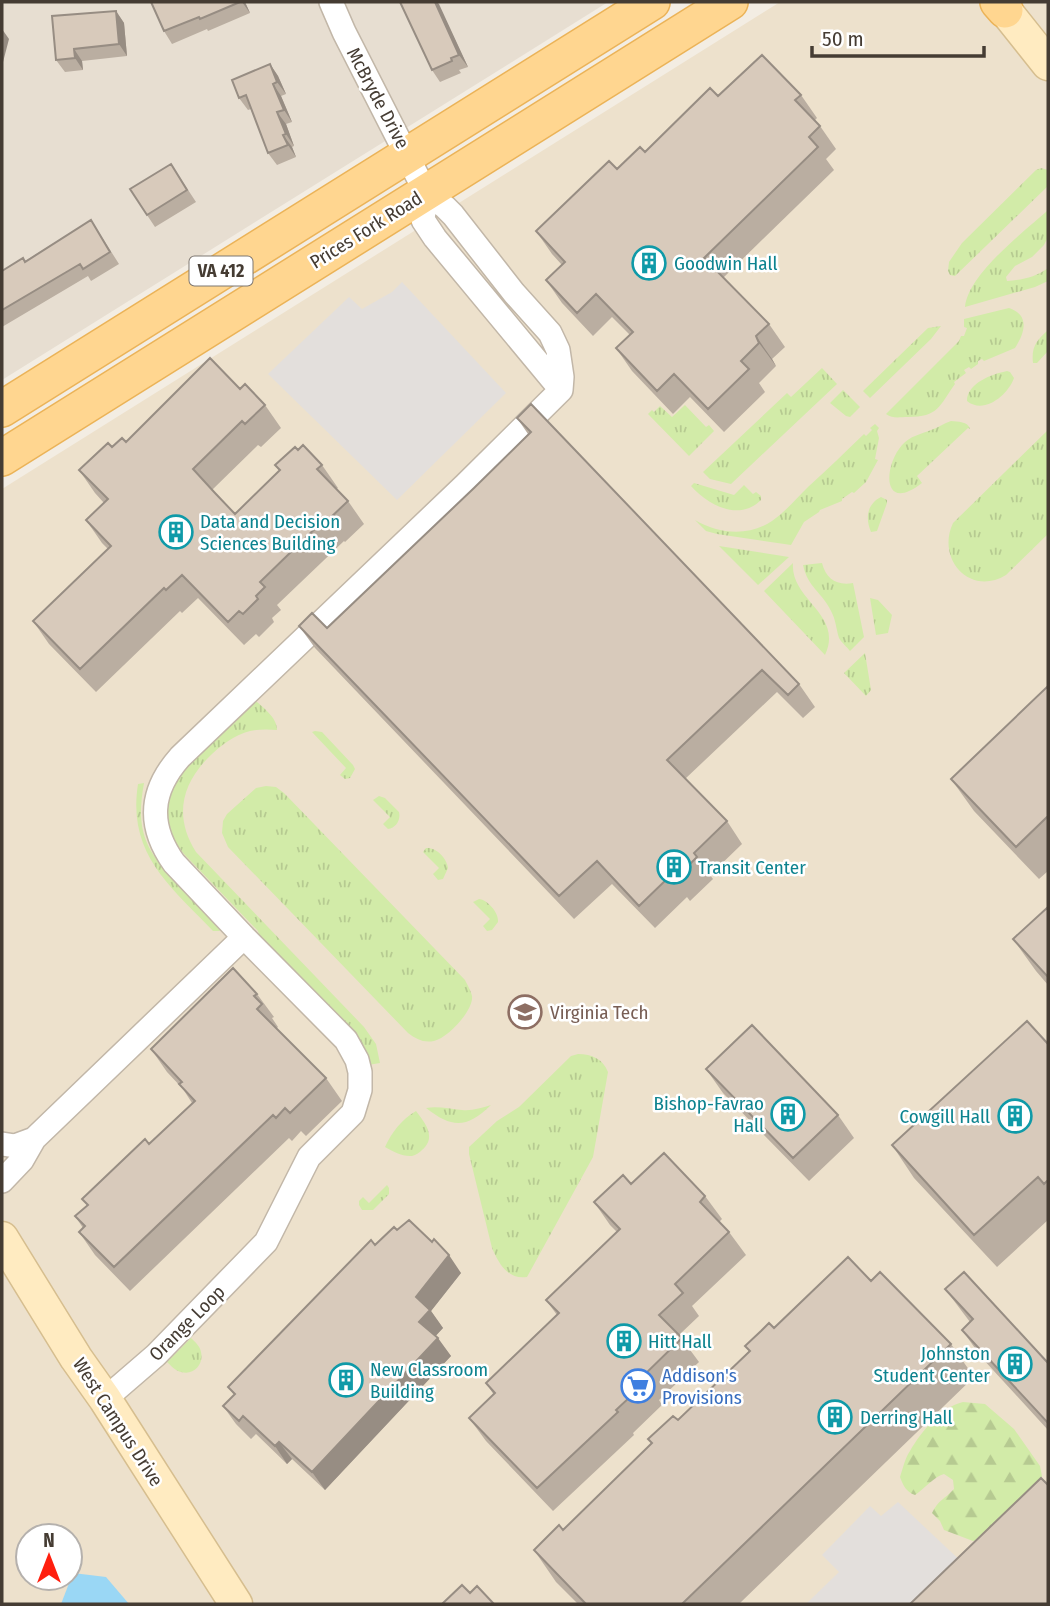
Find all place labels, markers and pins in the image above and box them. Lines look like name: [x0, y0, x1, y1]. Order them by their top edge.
building icon: Goodwin Hall: [630, 244, 668, 282]
place label: Goodwin Hall: [674, 252, 777, 275]
place label: Data and Decision Sciences Building: [200, 510, 340, 555]
building icon: Data and Decision Sciences Building: [157, 513, 195, 551]
building icon: Transit Center: [655, 848, 693, 886]
place label: Transit Center: [698, 856, 806, 879]
school or university icon: Virginia Tech: [506, 993, 544, 1031]
place label: Virginia Tech: [550, 1001, 648, 1024]
place label: Bishop-Favrao Hall: [654, 1092, 764, 1137]
building icon: Bishop-Favrao Hall: [769, 1095, 807, 1133]
building icon: Cowgill Hall: [996, 1097, 1034, 1135]
place label: Cowgill Hall: [899, 1105, 990, 1128]
building icon: Hitt Hall: [605, 1322, 643, 1360]
place label: Hitt Hall: [648, 1330, 712, 1353]
place label: Johnston Student Center: [874, 1342, 990, 1387]
building icon: Johnston Student Center: [996, 1345, 1034, 1383]
place label: New Classroom Building: [370, 1358, 488, 1403]
building icon: New Classroom Building: [327, 1361, 365, 1399]
place label: Addison's Provisions: [662, 1364, 742, 1409]
supermarket icon: Addison's Provisions: [619, 1367, 657, 1405]
building icon: Derring Hall: [816, 1398, 854, 1436]
place label: Derring Hall: [860, 1406, 953, 1429]

